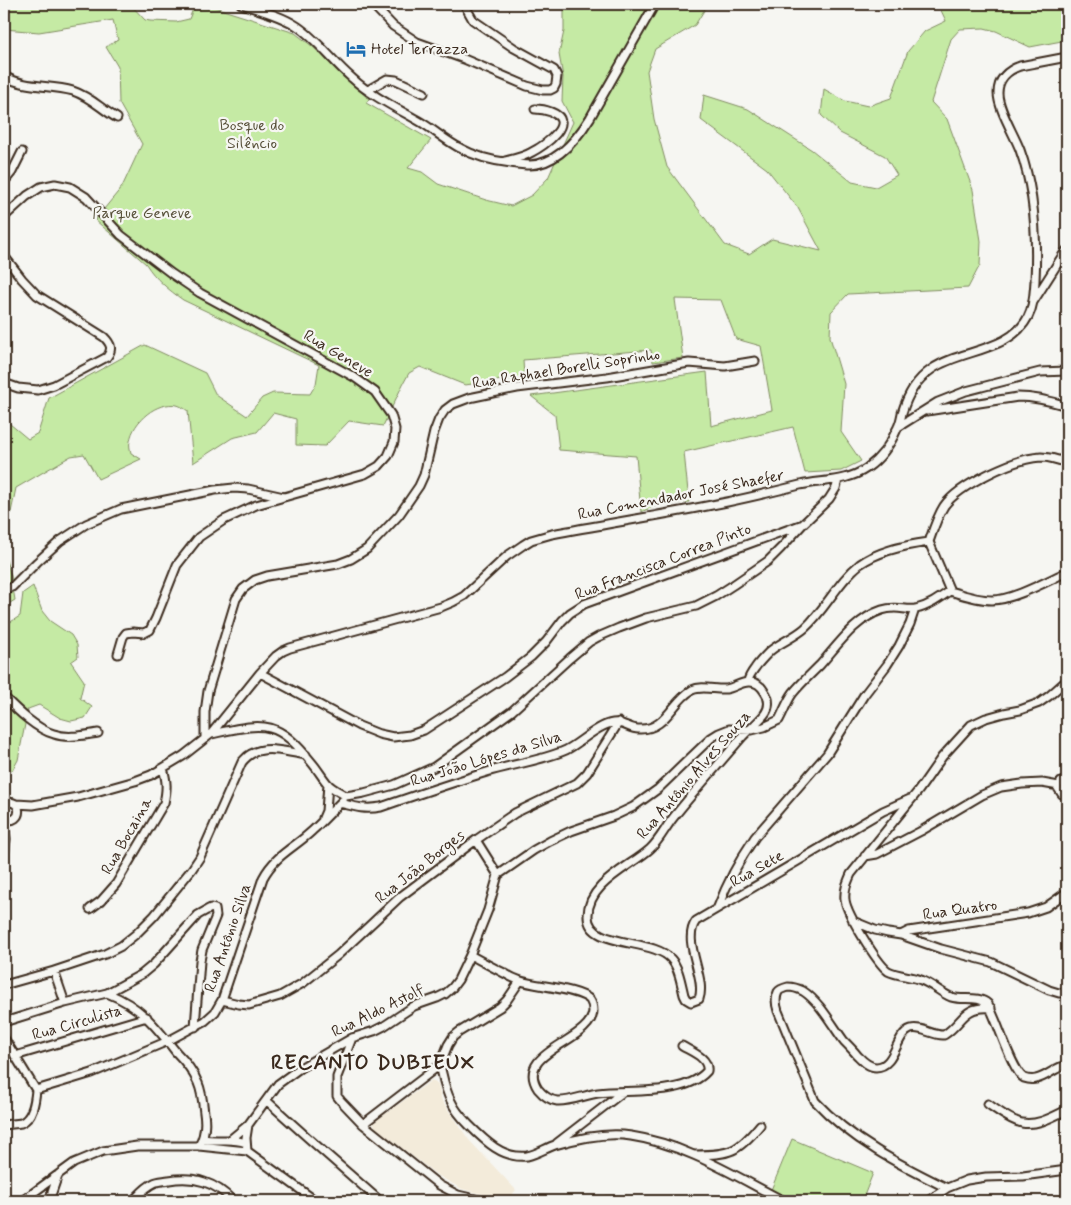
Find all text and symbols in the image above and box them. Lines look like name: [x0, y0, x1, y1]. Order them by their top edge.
hotel icon: Hotel Terrazza: [345, 38, 367, 60]
place label: Hotel Terrazza: [371, 39, 468, 60]
park label: Bosque do Silêncio: [220, 115, 285, 154]
park label: Parque Geneve: [92, 203, 192, 224]
street label: Rua Geneve: [299, 325, 377, 383]
street label: Rua Raphael Borelli Soprinho: [471, 344, 661, 394]
street label: Rua Comendador José Shaefer: [576, 465, 786, 525]
street label: Rua Francisca Correa Pinto: [572, 519, 754, 605]
street label: Rua Antônio Alves Souza: [632, 706, 756, 844]
street label: Rua João Lópes da Silva: [408, 726, 564, 792]
street label: Rua Bocaina: [96, 793, 158, 878]
street label: Rua João Borges: [371, 825, 470, 909]
street label: Rua Sete: [726, 845, 788, 893]
street label: Rua Antônio Silva: [200, 881, 256, 995]
street label: Rua Quatro: [921, 894, 999, 926]
street label: Rua Aldo Astolf: [328, 979, 428, 1043]
street label: Rua Circulista: [30, 1000, 124, 1046]
district label: RECANTO DUBIEUX: [271, 1049, 475, 1077]

